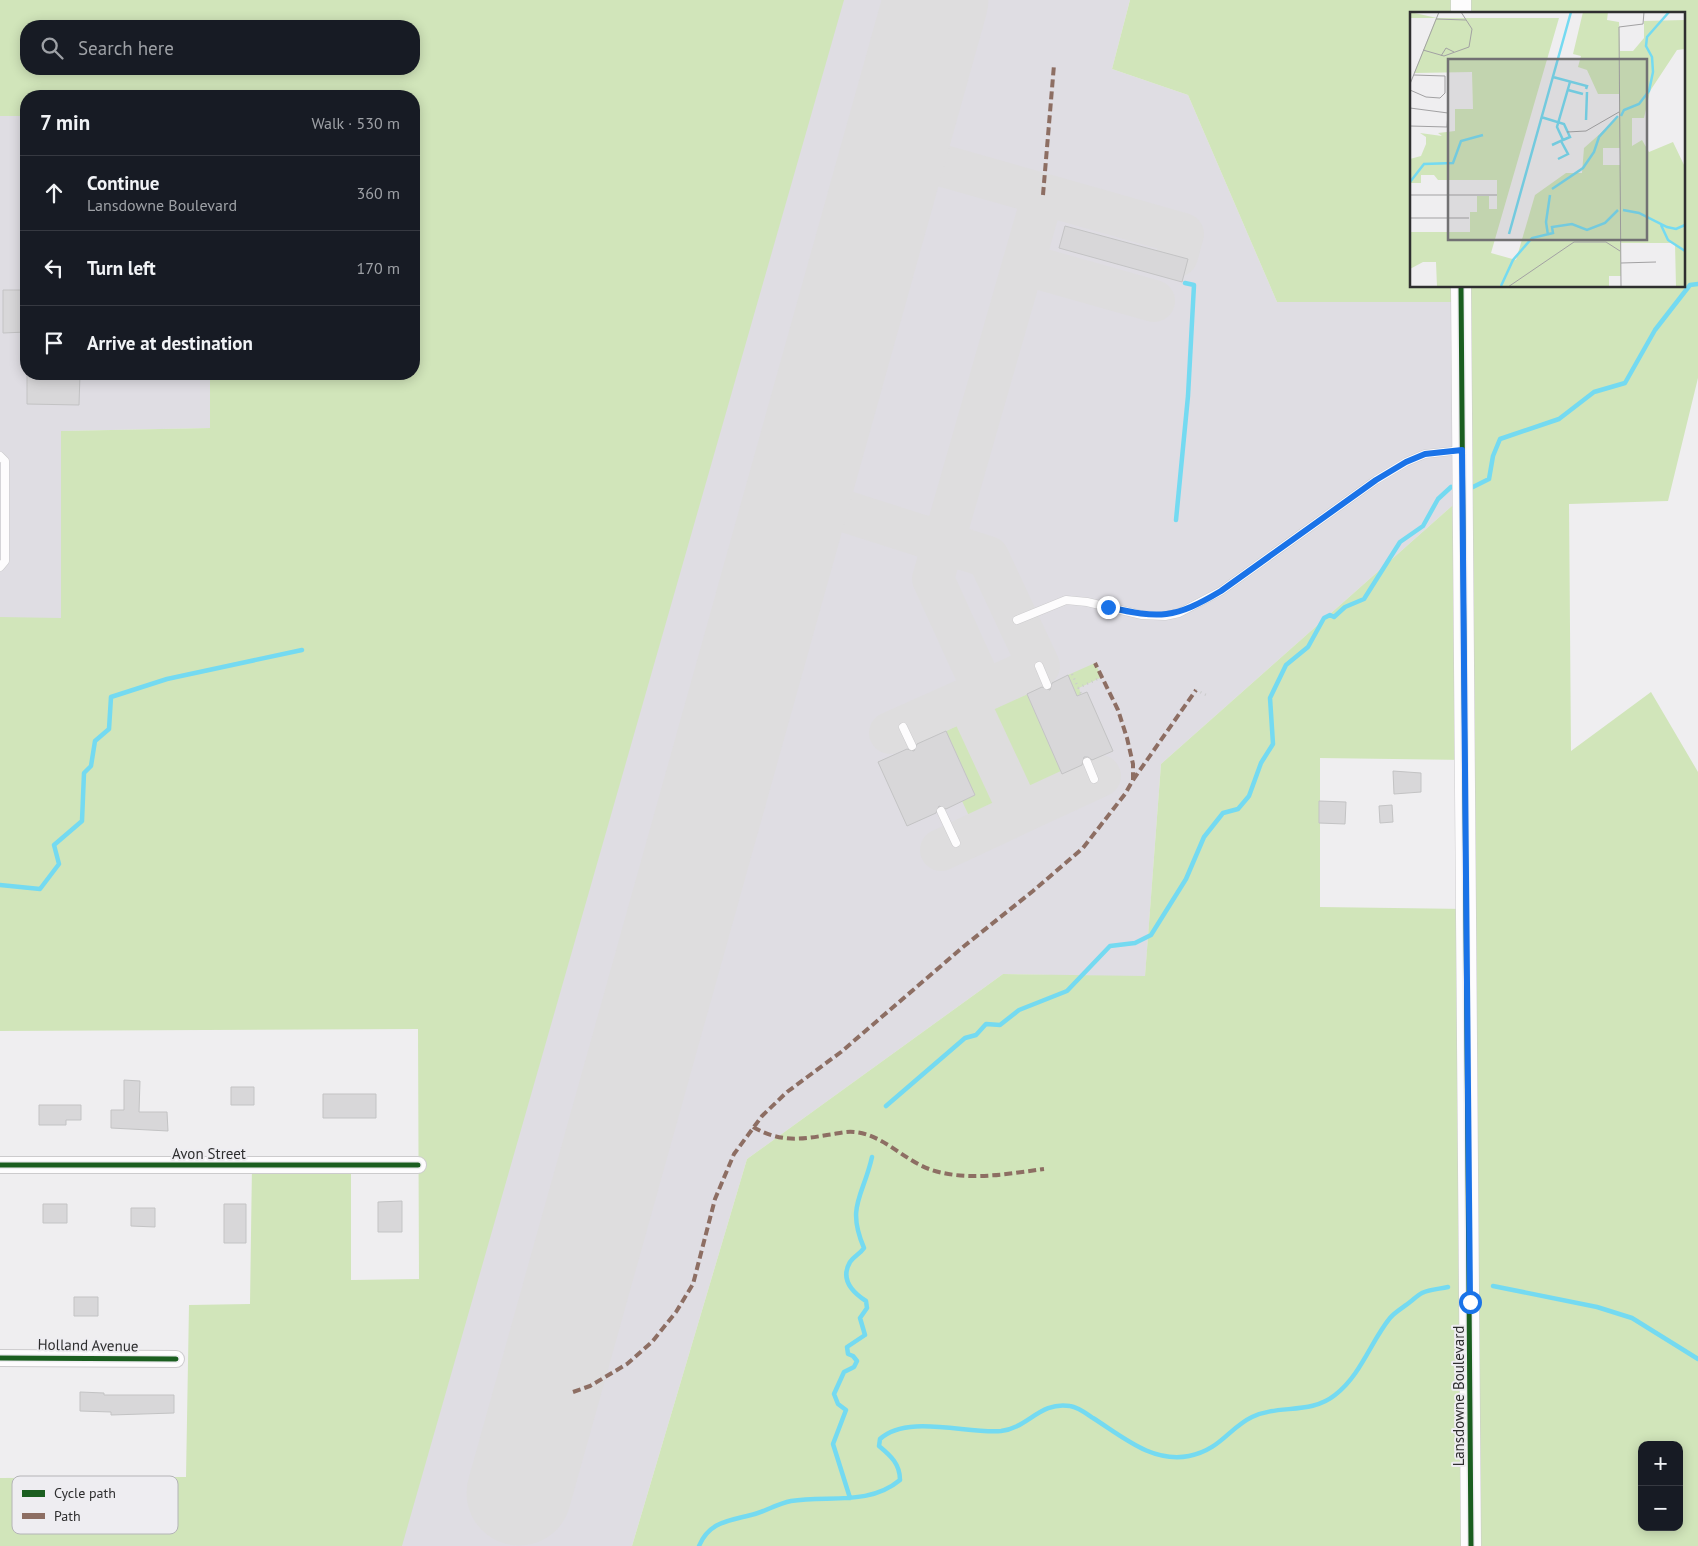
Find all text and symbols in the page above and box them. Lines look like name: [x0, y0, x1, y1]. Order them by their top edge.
inset map: [1410, 12, 1686, 288]
search box: [20, 20, 420, 75]
icon: search: [38, 34, 66, 62]
text: Search here: [78, 36, 174, 60]
text: 7 min: [40, 109, 90, 136]
text: Walk · 530 m: [311, 113, 400, 133]
text: Continue: [87, 171, 159, 195]
icon: ahead: [40, 179, 68, 207]
text: 360 m: [357, 183, 400, 203]
text: Lansdowne Boulevard: [87, 195, 237, 215]
icon: left: [40, 254, 68, 282]
text: Turn left: [87, 256, 156, 280]
text: 170 m: [357, 258, 400, 278]
icon: arrive: [40, 329, 68, 357]
text: Arrive at destination: [87, 331, 253, 355]
route end: [1097, 596, 1120, 619]
street label: Avon Street: [172, 1144, 246, 1163]
route start: [1459, 1291, 1482, 1314]
street label: Lansdowne Boulevard: [1449, 1326, 1468, 1466]
street label: Holland Avenue: [37, 1335, 139, 1355]
map controls: [1638, 1441, 1683, 1531]
button: +: [1638, 1441, 1683, 1486]
legend: [12, 1476, 178, 1534]
text: Cycle path: [54, 1484, 116, 1502]
button: −: [1638, 1486, 1683, 1531]
text: Path: [54, 1507, 81, 1525]

